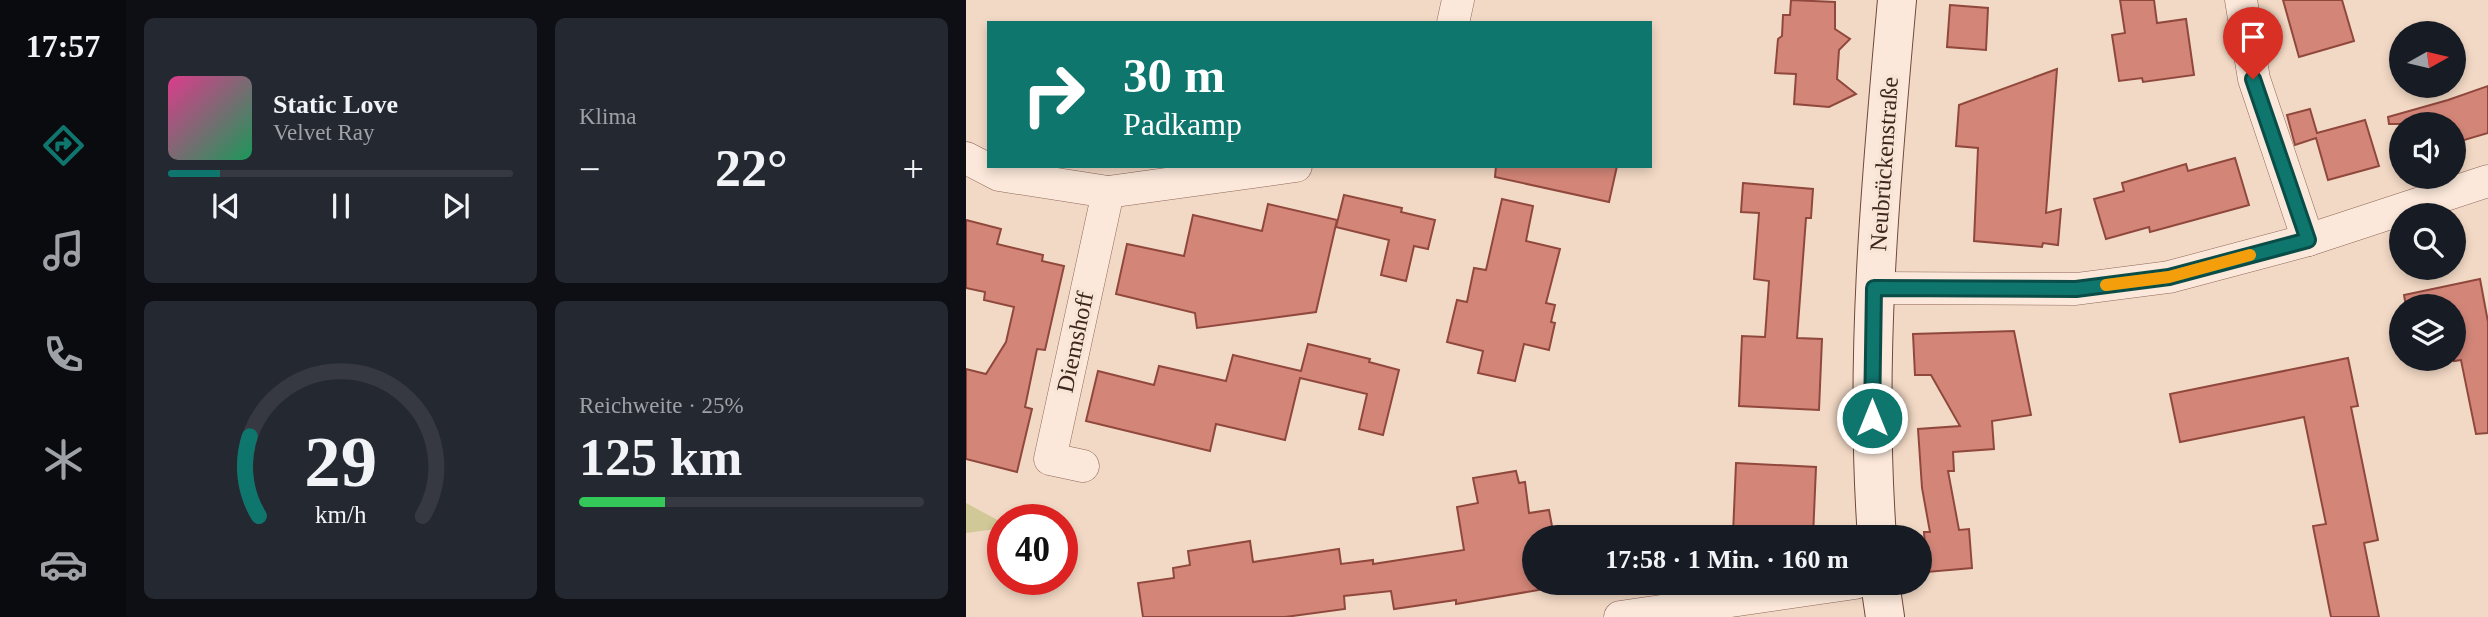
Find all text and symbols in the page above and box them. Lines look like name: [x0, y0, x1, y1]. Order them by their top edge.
pin: [2223, 7, 2283, 79]
icon: arrive: [2234, 18, 2272, 56]
north arrow: [2389, 21, 2466, 98]
map controls: [2389, 21, 2466, 371]
text: 17:57: [26, 28, 100, 64]
text: 30 m: [1123, 48, 1225, 103]
icon: right: [1008, 49, 1099, 140]
street label: Neubrückenstraße: [1865, 76, 1903, 252]
text: Static Love: [273, 90, 398, 119]
text: Klima: [579, 104, 637, 129]
text: Padkamp: [1123, 106, 1242, 142]
button: sound: [2389, 112, 2466, 189]
text: Velvet Ray: [273, 120, 375, 145]
icon: directions: [39, 121, 88, 170]
text: 22°: [715, 140, 788, 197]
text: −: [579, 148, 600, 190]
text: +: [903, 148, 924, 190]
icon: previous: [207, 187, 245, 225]
icon: pause: [322, 187, 360, 225]
icon: next: [437, 187, 475, 225]
button: search: [2389, 203, 2466, 280]
icon: music: [39, 226, 88, 275]
street label: Diemshoff: [1052, 289, 1098, 395]
button: layers: [2389, 294, 2466, 371]
icon: phone: [39, 330, 88, 379]
position arrow: [1835, 381, 1909, 455]
text: Reichweite · 25%: [579, 393, 744, 418]
text: 29: [304, 421, 377, 502]
text: 125 km: [579, 429, 742, 486]
icon: climate: [39, 435, 88, 484]
text: km/h: [315, 501, 367, 528]
speed limit sign: 40: [987, 504, 1078, 595]
icon: car: [39, 540, 88, 589]
text: 17:58 · 1 Min. · 160 m: [1605, 545, 1849, 574]

